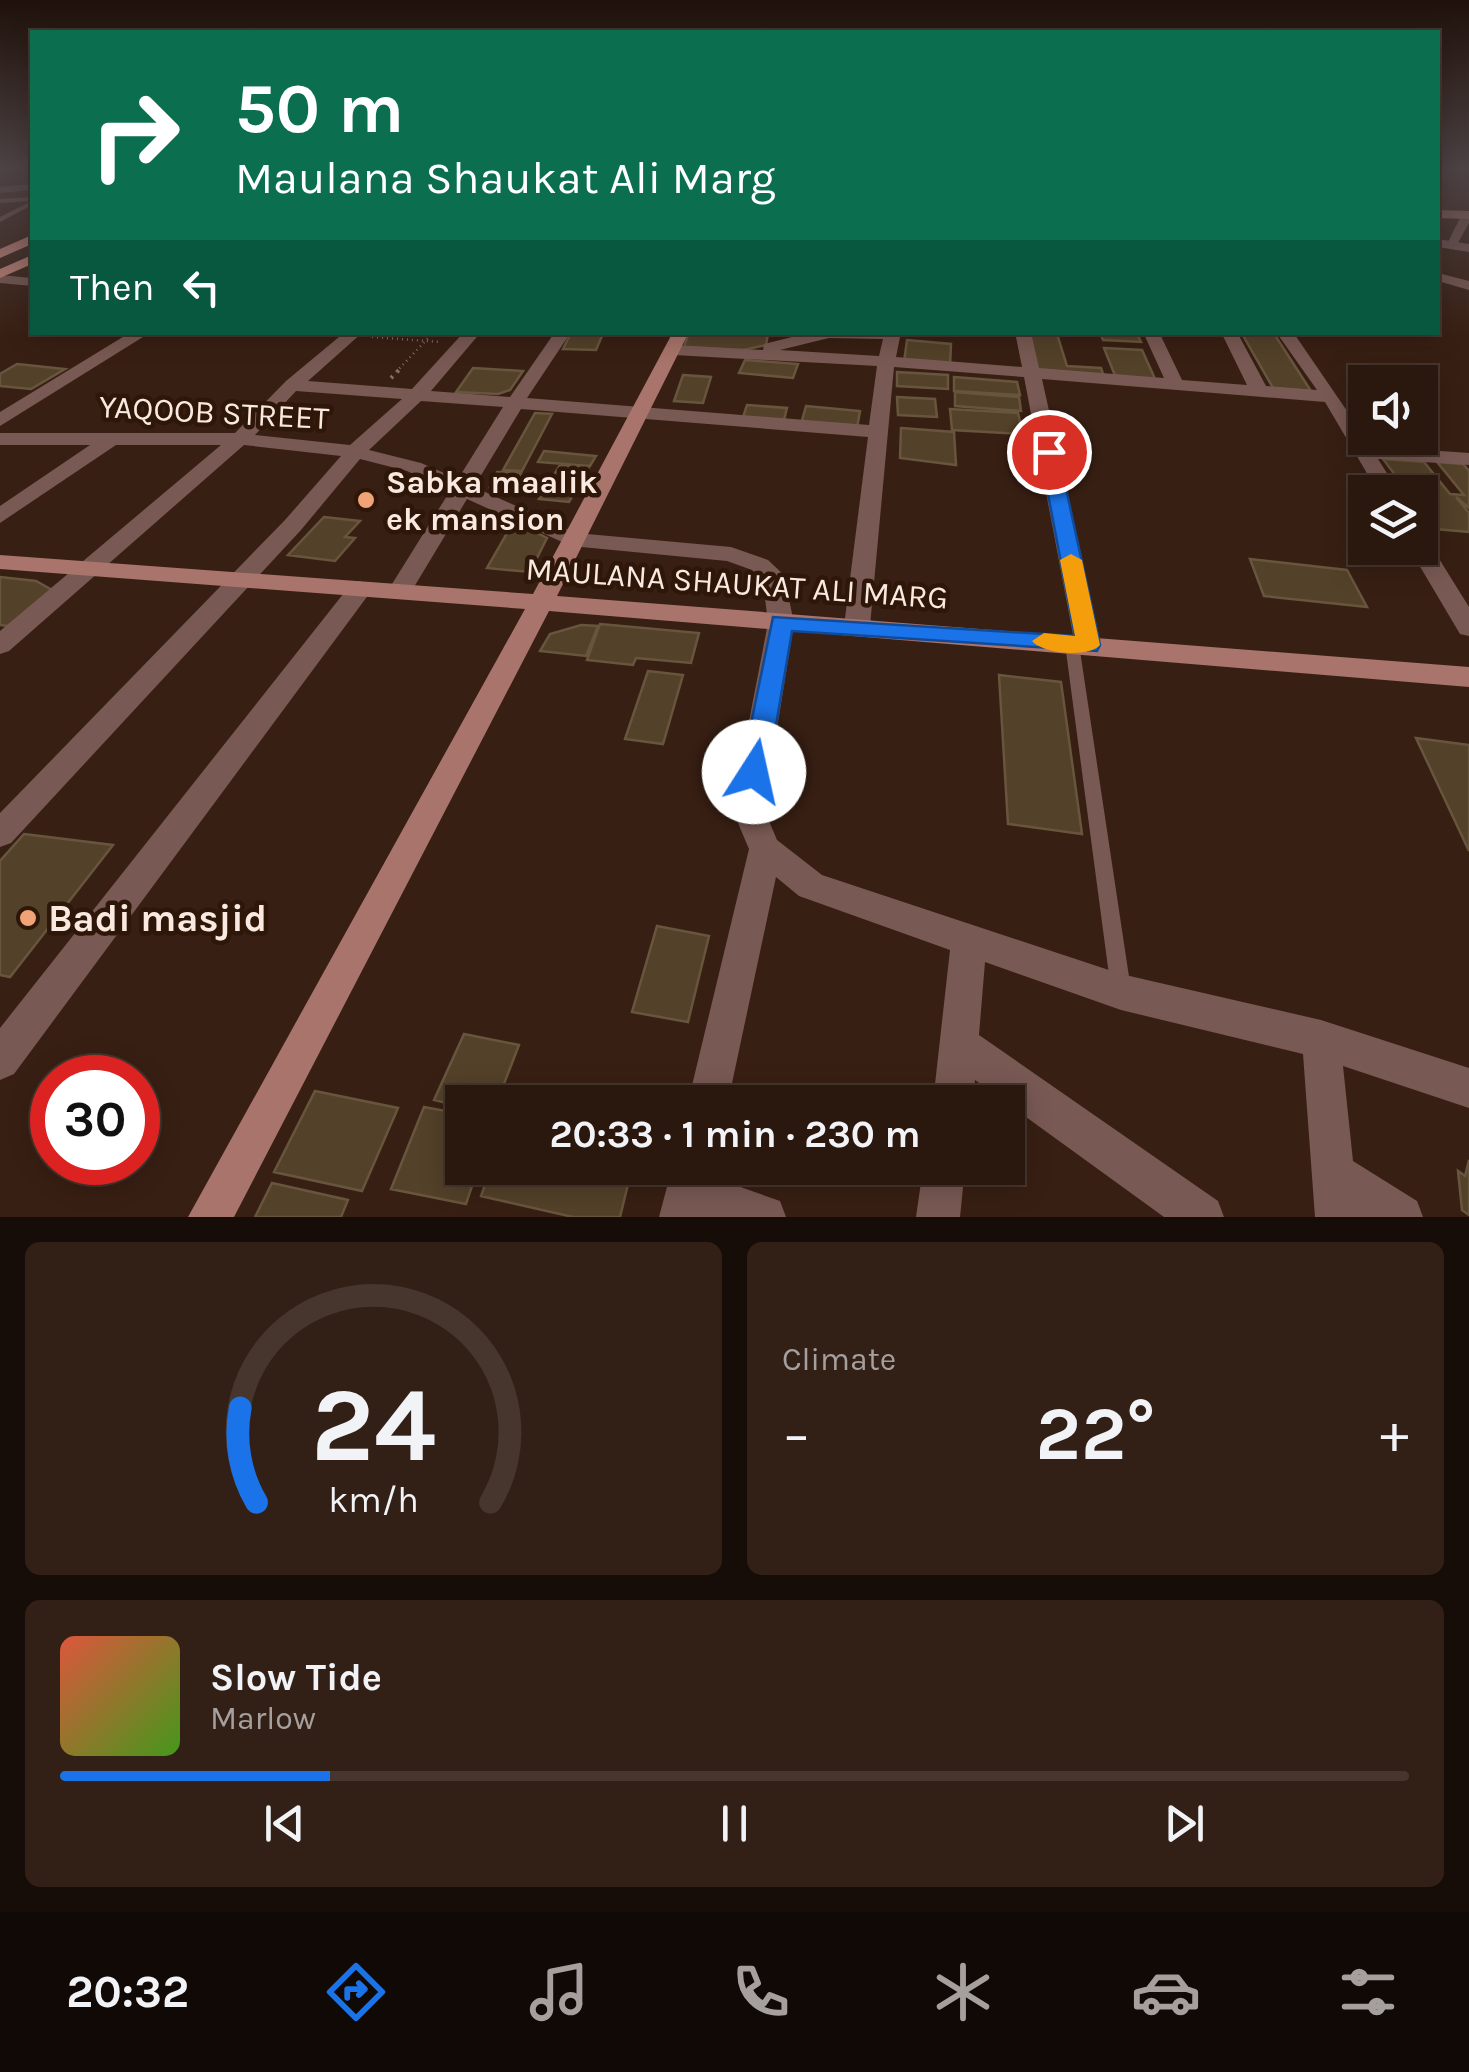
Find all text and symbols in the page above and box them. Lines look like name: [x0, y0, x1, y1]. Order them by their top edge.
text: 50 m: [235, 68, 404, 150]
icon: right: [70, 70, 200, 200]
text: Maulana Shaukat Ali Marg: [235, 152, 776, 204]
icon: left: [174, 260, 229, 315]
text: Then: [70, 265, 154, 310]
map controls: [1348, 365, 1438, 565]
button: sound: [1348, 365, 1438, 455]
street label: YAQOOB STREET: [98, 388, 330, 437]
pin: [1007, 410, 1092, 495]
icon: arrive: [1022, 425, 1077, 480]
place label: Sabka maalik ek mansion: [386, 464, 598, 538]
button: layers: [1348, 475, 1438, 565]
marker: Sabka maalik ek mansion: [355, 489, 377, 511]
street label: MAULANA SHAUKAT ALI MARG: [525, 550, 949, 617]
position arrow: [702, 720, 806, 824]
place label: Badi masjid: [48, 896, 267, 941]
marker: Badi masjid: [17, 907, 39, 929]
speed limit sign: 30: [30, 1055, 160, 1185]
text: 20:33 · 1 min · 230 m: [549, 1112, 921, 1157]
text: Climate: [782, 1341, 896, 1378]
text: 24: [311, 1365, 436, 1486]
text: 22°: [1036, 1390, 1155, 1478]
text: −: [782, 1402, 811, 1466]
text: +: [1380, 1402, 1409, 1466]
text: km/h: [328, 1479, 419, 1521]
text: Slow Tide: [210, 1655, 382, 1700]
text: Marlow: [210, 1700, 316, 1737]
icon: previous: [257, 1796, 312, 1851]
icon: pause: [707, 1796, 762, 1851]
icon: next: [1157, 1796, 1212, 1851]
icon: directions: [321, 1957, 391, 2027]
icon: music: [524, 1957, 594, 2027]
icon: phone: [726, 1957, 796, 2027]
icon: climate: [928, 1957, 998, 2027]
icon: car: [1131, 1957, 1201, 2027]
icon: filters: [1333, 1957, 1403, 2027]
text: 20:32: [66, 1966, 189, 2018]

